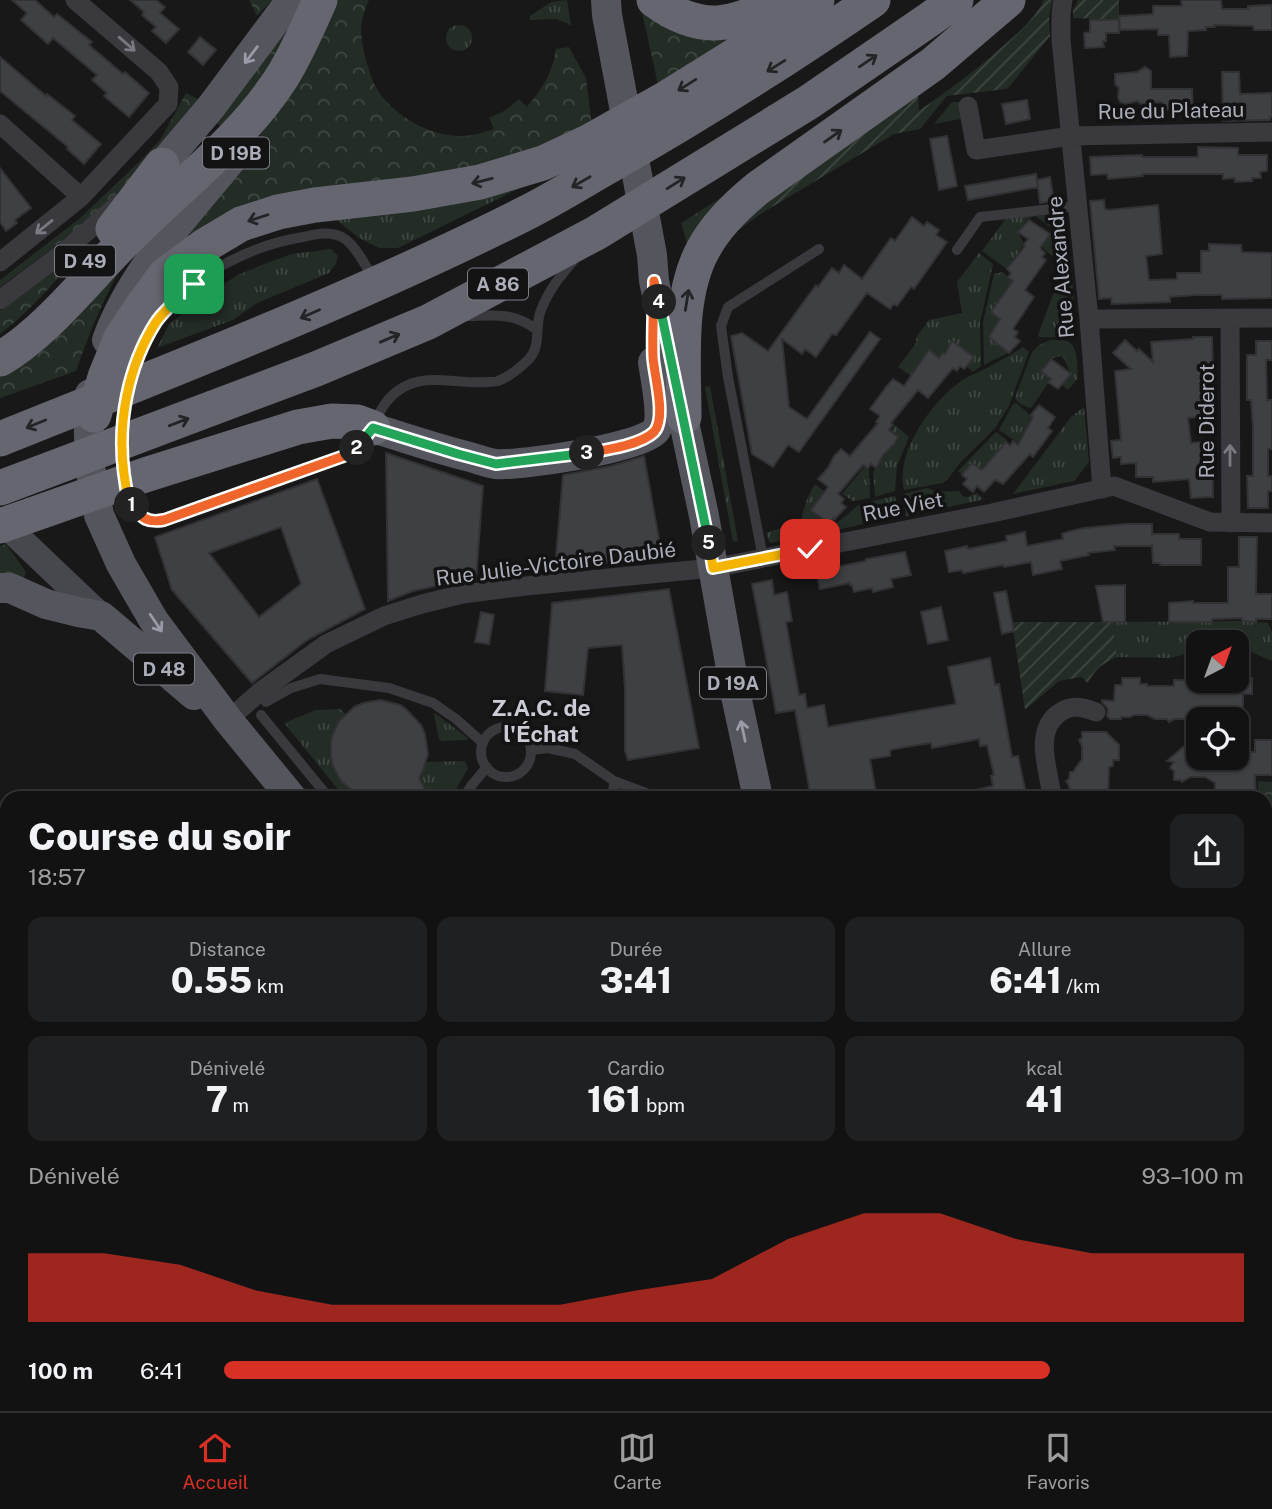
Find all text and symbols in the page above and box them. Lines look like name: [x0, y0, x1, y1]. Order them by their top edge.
one-way arrow: [118, 36, 136, 52]
one-way arrow: [244, 45, 258, 64]
one-way arrow: [858, 54, 877, 68]
one-way arrow: [767, 59, 787, 73]
one-way arrow: [677, 79, 697, 93]
street label: Rue du Plateau: [1097, 97, 1245, 124]
one-way arrow: [823, 129, 842, 143]
road number: D 19B: [203, 138, 269, 168]
one-way arrow: [471, 175, 494, 188]
one-way arrow: [571, 175, 591, 189]
one-way arrow: [666, 176, 686, 190]
street label: Rue Alexandre: [1042, 195, 1079, 339]
one-way arrow: [247, 213, 269, 226]
one-way arrow: [35, 219, 53, 235]
road number: D 49: [55, 246, 115, 276]
pin: [164, 254, 224, 314]
icon: arrive: [175, 265, 213, 303]
road number: A 86: [468, 268, 528, 300]
pin: 4: [642, 284, 676, 320]
one-way arrow: [681, 289, 694, 312]
text: 4: [652, 290, 665, 312]
one-way arrow: [300, 308, 322, 321]
one-way arrow: [379, 331, 400, 344]
street label: Rue Diderot: [1194, 364, 1219, 478]
one-way arrow: [167, 414, 189, 427]
one-way arrow: [26, 419, 48, 432]
pin: 2: [340, 430, 374, 466]
pin: 3: [570, 435, 604, 470]
text: 2: [350, 436, 363, 458]
text: 3: [580, 441, 593, 463]
one-way arrow: [1223, 444, 1237, 467]
street label: Rue Viet: [861, 486, 945, 527]
pin: 1: [114, 488, 150, 522]
text: 1: [127, 493, 136, 515]
pin: [780, 519, 840, 579]
pin: 5: [692, 526, 726, 560]
icon: check: [791, 530, 829, 568]
text: 5: [702, 531, 715, 553]
street label: Rue Julie-Victoire Daubié: [434, 536, 677, 591]
one-way arrow: [149, 612, 163, 632]
north arrow: [1186, 630, 1250, 693]
map controls: [1186, 630, 1249, 770]
road number: D 48: [134, 654, 194, 684]
road number: D 19A: [700, 668, 766, 698]
district label: Z.A.C. de l'Échat: [491, 694, 591, 747]
button: locate: [1186, 707, 1249, 770]
one-way arrow: [736, 720, 750, 743]
text: Course du soir: [28, 814, 291, 859]
button: share: [1170, 814, 1244, 888]
text: 18:57: [28, 863, 86, 890]
text: Distance: [189, 938, 266, 960]
text: Durée: [609, 938, 663, 960]
text: Allure: [1018, 938, 1071, 960]
text: 0.55: [171, 960, 252, 1001]
text: 3:41: [600, 960, 672, 1001]
text: 6:41: [989, 960, 1062, 1001]
text: km: [252, 975, 284, 997]
text: /km: [1062, 975, 1100, 997]
text: Dénivelé: [189, 1057, 265, 1079]
text: Cardio: [607, 1057, 665, 1079]
text: kcal: [1026, 1057, 1063, 1079]
text: 7: [206, 1079, 228, 1120]
text: 161: [587, 1079, 641, 1120]
text: 41: [1025, 1079, 1064, 1120]
text: m: [228, 1094, 249, 1116]
text: bpm: [641, 1094, 685, 1116]
text: Dénivelé: [28, 1162, 120, 1189]
text: 93–100 m: [1141, 1162, 1244, 1189]
text: 100 m: [28, 1357, 93, 1384]
text: 6:41: [140, 1357, 183, 1384]
tab: Accueil: [182, 1429, 249, 1493]
tab: Carte: [613, 1429, 662, 1493]
tab: Favoris: [1026, 1429, 1090, 1493]

